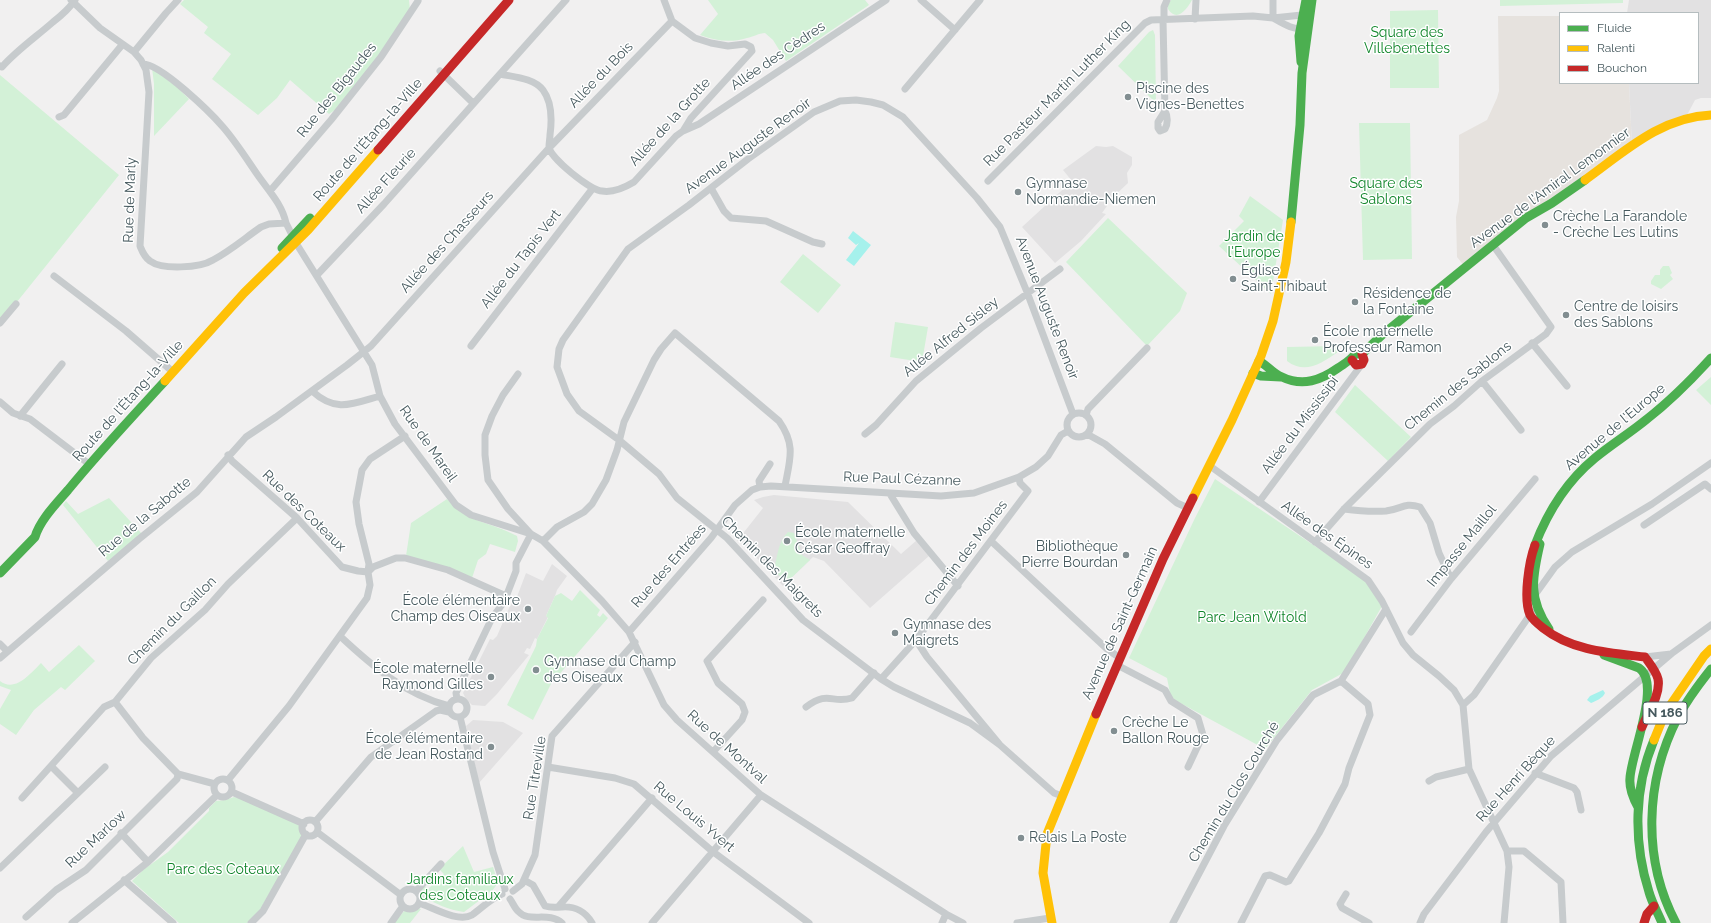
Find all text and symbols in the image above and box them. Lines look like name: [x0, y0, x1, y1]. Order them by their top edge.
legend: [1559, 12, 1699, 84]
street label: Rue Pasteur Martin Luther King: [980, 16, 1134, 170]
street label: Allée des Cèdres: [727, 18, 829, 94]
text: Fluide: [1597, 21, 1632, 35]
park label: Square des Villebenettes: [1364, 25, 1450, 58]
street label: Rue des Bigaudes: [294, 39, 380, 141]
street label: Allée du Bois: [565, 39, 637, 111]
text: Ralenti: [1597, 41, 1635, 55]
text: Bouchon: [1597, 61, 1647, 75]
street label: Allée de la Grotte: [626, 74, 714, 170]
street label: Route de l'Étang-la-Ville: [310, 75, 426, 205]
place label: Piscine des Vignes-Benettes: [1136, 81, 1244, 114]
marker: Piscine des Vignes-Benettes: [1123, 92, 1133, 102]
street label: Avenue Auguste Renoir: [682, 95, 814, 197]
street label: Avenue de l'Amiral Lemonnier: [1467, 124, 1633, 252]
street label: Allée Fleurie: [352, 145, 420, 217]
street label: Rue de Marly: [120, 157, 140, 243]
place label: Gymnase Normandie-Niemen: [1026, 176, 1156, 208]
park label: Square des Sablons: [1349, 176, 1423, 208]
marker: Gymnase Normandie-Niemen: [1013, 187, 1023, 197]
street label: Allée des Chasseurs: [397, 188, 497, 296]
street label: Allée du Tapis Vert: [477, 206, 565, 312]
place label: Crèche La Farandole - Crèche Les Lutins: [1553, 209, 1687, 242]
marker: Crèche La Farandole - Crèche Les Lutins: [1540, 220, 1550, 230]
park label: Jardin de l'Europe: [1224, 229, 1284, 262]
street label: Avenue Auguste Renoir: [1012, 234, 1082, 382]
place label: Église Saint-Thibaut: [1241, 263, 1327, 296]
marker: Église Saint-Thibaut: [1228, 274, 1238, 284]
place label: Résidence de la Fontaine: [1363, 286, 1451, 318]
street label: Allée Alfred Sisley: [900, 293, 1002, 381]
marker: Résidence de la Fontaine: [1350, 297, 1360, 307]
place label: Centre de loisirs des Sablons: [1574, 299, 1678, 332]
marker: Centre de loisirs des Sablons: [1561, 310, 1571, 320]
place label: École maternelle Professeur Ramon: [1323, 324, 1442, 356]
marker: École maternelle Professeur Ramon: [1310, 335, 1320, 345]
street label: Route de l'Étang-la-Ville: [69, 337, 187, 465]
street label: Chemin des Sablons: [1401, 338, 1515, 434]
street label: Allée du Mississipi: [1258, 373, 1342, 477]
street label: Avenue de l'Europe: [1561, 380, 1669, 474]
street label: Rue de Mareil: [396, 403, 460, 485]
street label: Rue des Coteaux: [259, 467, 349, 555]
street label: Rue Paul Cézanne: [843, 469, 961, 489]
street label: Rue de la Sabotte: [96, 474, 194, 560]
street label: Chemin des Moines: [921, 497, 1011, 609]
street label: Allée des Épines: [1278, 497, 1376, 573]
street label: Impasse Maillol: [1424, 502, 1500, 590]
street label: Chemin des Maigrets: [718, 513, 826, 621]
street label: Rue des Entrées: [628, 521, 710, 611]
place label: École maternelle César Geoffray: [795, 525, 905, 558]
marker: École maternelle César Geoffray: [782, 536, 792, 546]
place label: Bibliothèque Pierre Bourdan: [1021, 539, 1118, 572]
street label: Avenue de Saint-Germain: [1079, 544, 1161, 702]
marker: Bibliothèque Pierre Bourdan: [1121, 550, 1131, 560]
street label: Chemin du Gaillon: [124, 573, 220, 669]
place label: École élémentaire Champ des Oiseaux: [391, 593, 520, 626]
marker: École élémentaire Champ des Oiseaux: [523, 604, 533, 614]
park label: Parc Jean Witold: [1197, 610, 1307, 626]
place label: Gymnase des Maigrets: [903, 617, 991, 650]
marker: Gymnase des Maigrets: [890, 628, 900, 638]
place label: Gymnase du Champ des Oiseaux: [544, 654, 676, 686]
place label: École maternelle Raymond Gilles: [373, 661, 483, 694]
marker: Gymnase du Champ des Oiseaux: [531, 665, 541, 675]
marker: École maternelle Raymond Gilles: [486, 672, 496, 682]
road number: N 186: [1643, 702, 1687, 724]
street label: Rue de Montval: [684, 707, 770, 787]
place label: Crèche Le Ballon Rouge: [1122, 715, 1209, 748]
street label: Chemin du Clos Courché: [1185, 719, 1283, 865]
marker: Crèche Le Ballon Rouge: [1109, 726, 1119, 736]
place label: École élémentaire de Jean Rostand: [365, 731, 483, 764]
street label: Rue Henri Bèque: [1473, 733, 1559, 825]
street label: Rue Titreville: [520, 735, 550, 821]
marker: École élémentaire de Jean Rostand: [486, 742, 496, 752]
street label: Rue Louis Yvert: [650, 778, 738, 856]
street label: Rue Marlow: [62, 807, 130, 871]
place label: Relais La Poste: [1029, 830, 1127, 846]
marker: Relais La Poste: [1016, 833, 1026, 843]
park label: Parc des Coteaux: [166, 862, 280, 878]
park label: Jardins familiaux des Coteaux: [406, 872, 514, 904]

